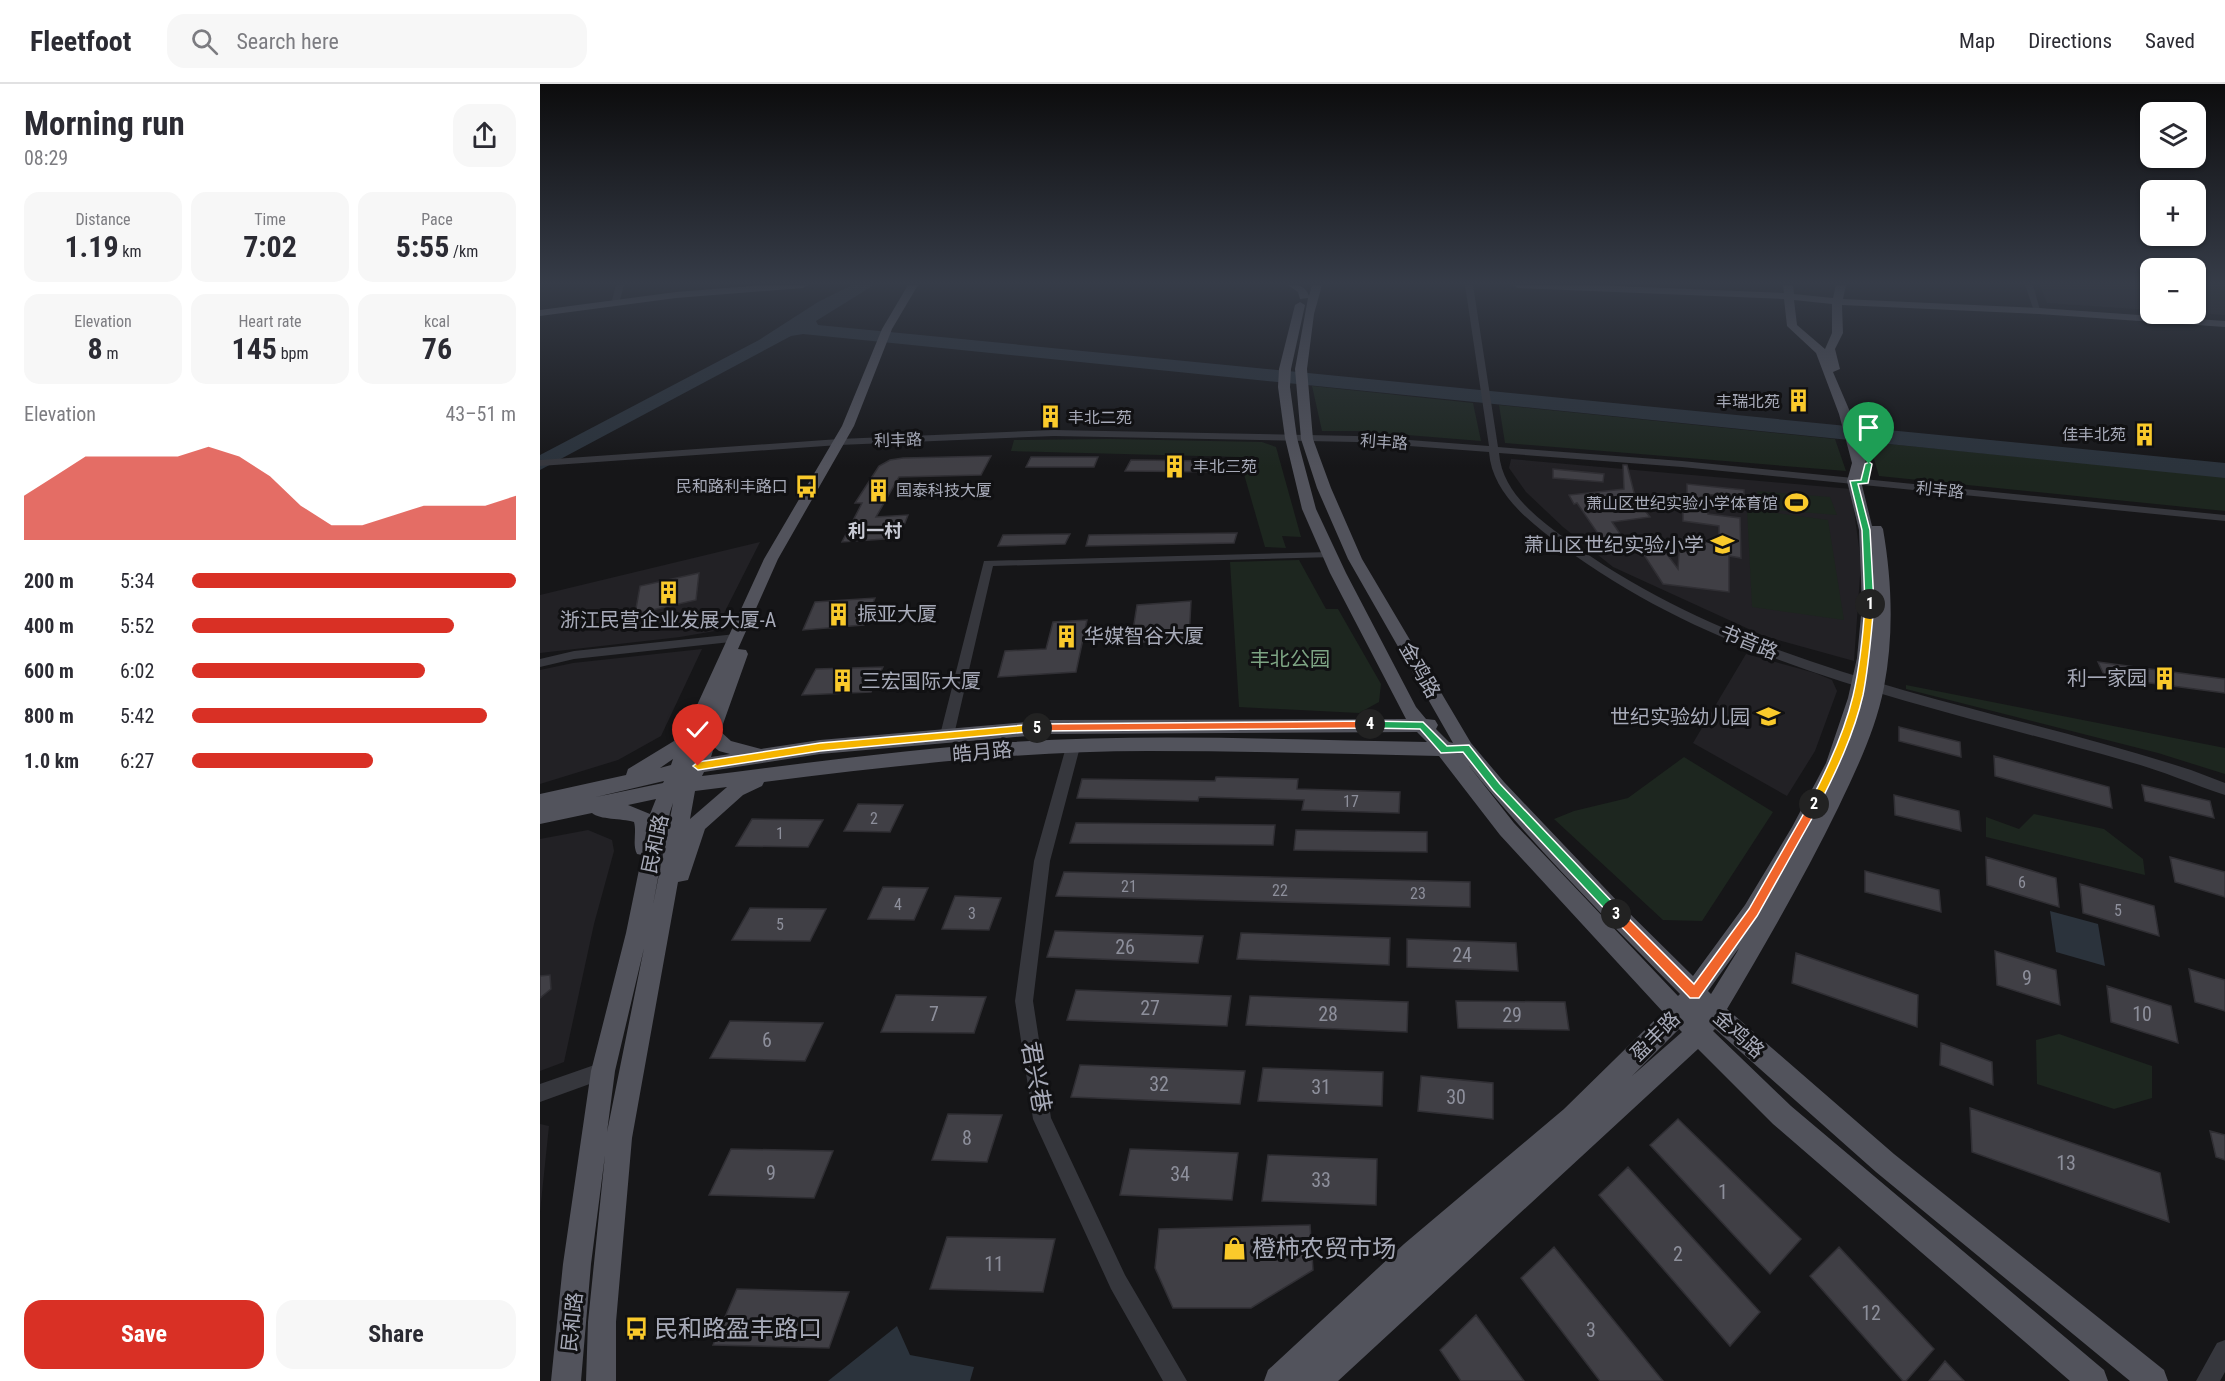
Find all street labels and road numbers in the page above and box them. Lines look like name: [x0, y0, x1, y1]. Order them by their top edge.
street label: 利丰路: [874, 430, 922, 450]
street label: 利丰路: [1359, 431, 1409, 453]
street label: 利丰路: [1915, 478, 1965, 502]
street label: 书音路: [1717, 620, 1781, 664]
street label: 金鸡路: [1395, 638, 1445, 702]
street label: 皓月路: [951, 737, 1013, 767]
street label: 民和路: [637, 812, 673, 876]
street label: 金鸡路: [1709, 1005, 1769, 1063]
street label: 盈丰路: [1625, 1006, 1685, 1066]
street label: 君兴巷: [1016, 1039, 1056, 1115]
street label: 民和路: [557, 1291, 587, 1353]

